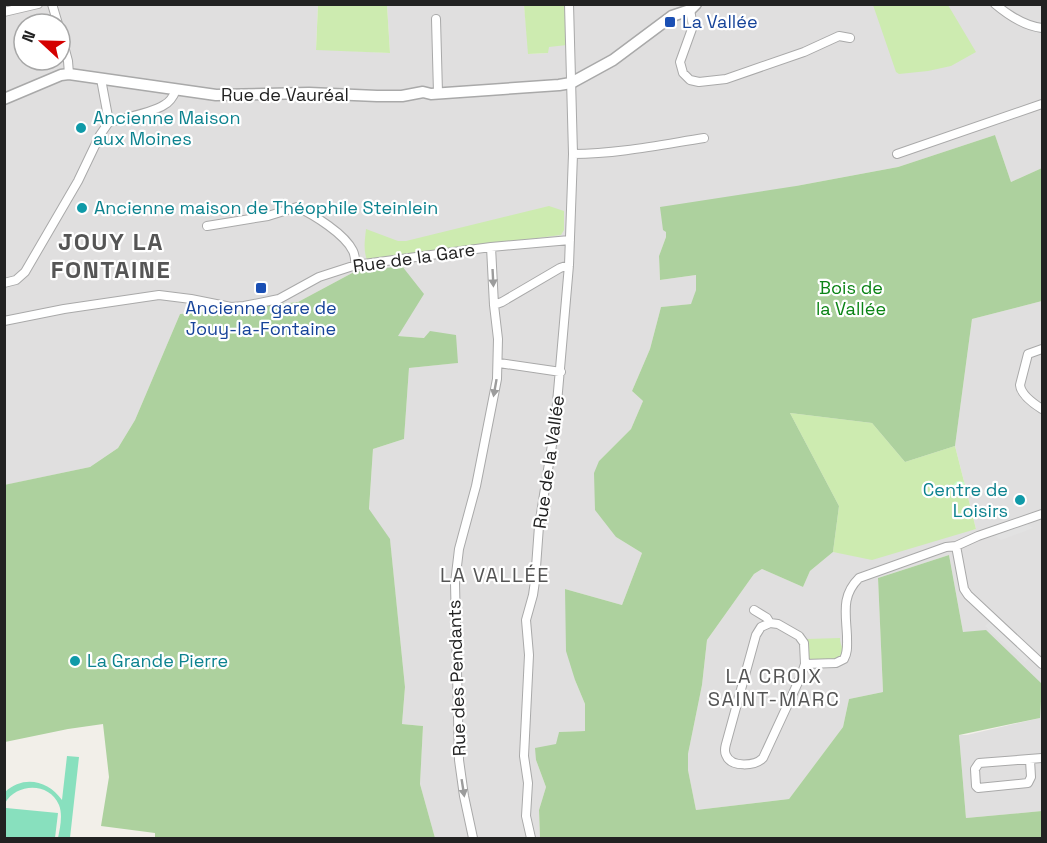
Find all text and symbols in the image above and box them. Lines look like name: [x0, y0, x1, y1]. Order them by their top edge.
place label: La Vallée: [682, 10, 758, 33]
north arrow: [12, 12, 72, 72]
marker: La Vallée: [663, 15, 677, 29]
text: N: [17, 28, 40, 45]
street label: Rue de Vauréal: [221, 83, 349, 106]
place label: Ancienne Maison aux Moines: [93, 106, 241, 150]
marker: Ancienne Maison aux Moines: [74, 121, 88, 135]
place label: Ancienne maison de Théophile Steinlein: [94, 196, 438, 219]
marker: Ancienne maison de Théophile Steinlein: [75, 201, 89, 215]
district label: JOUY LA FONTAINE: [51, 226, 171, 285]
street label: Rue de la Gare: [351, 238, 477, 277]
one-way arrow: [488, 268, 497, 287]
park label: Bois de la Vallée: [816, 276, 886, 320]
marker: Ancienne gare de Jouy-la-Fontaine: [254, 281, 268, 295]
place label: Ancienne gare de Jouy-la-Fontaine: [185, 296, 337, 340]
one-way arrow: [491, 378, 500, 397]
street label: Rue de la Vallée: [528, 394, 569, 530]
place label: Centre de Loisirs: [923, 478, 1008, 522]
marker: Centre de Loisirs: [1013, 493, 1027, 507]
district label: LA VALLÉE: [440, 562, 550, 588]
street label: Rue des Pendants: [442, 599, 471, 757]
place label: La Grande Pierre: [87, 649, 228, 672]
marker: La Grande Pierre: [68, 654, 82, 668]
district label: LA CROIX SAINT-MARC: [708, 663, 840, 712]
one-way arrow: [458, 778, 467, 797]

